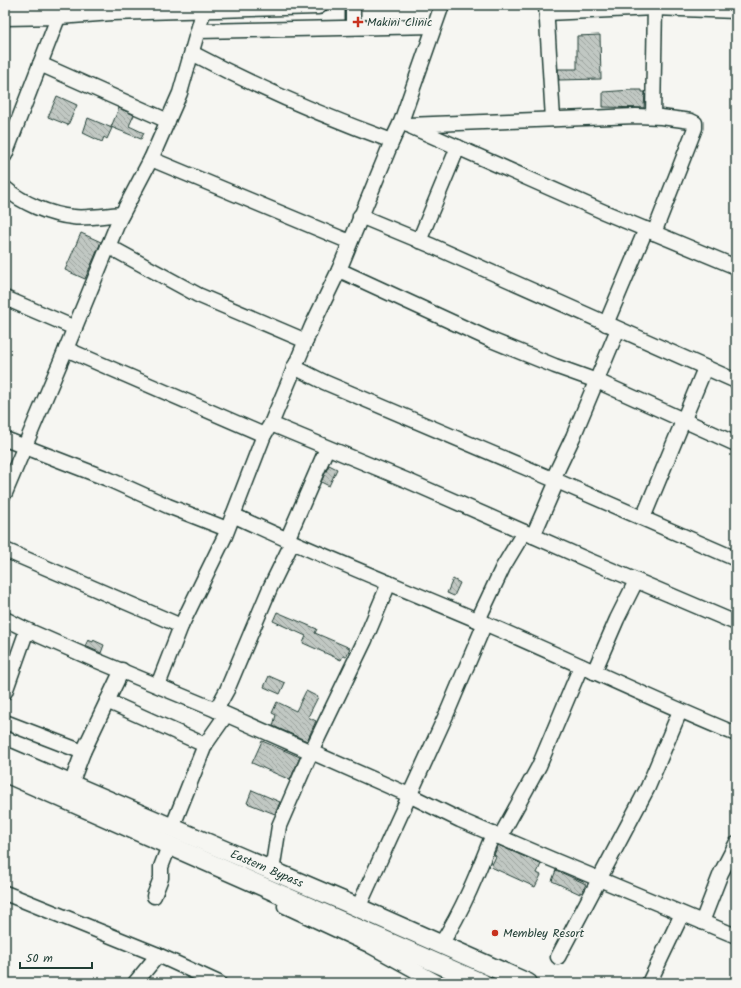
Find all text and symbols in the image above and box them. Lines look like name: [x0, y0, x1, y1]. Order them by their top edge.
place label: Makini Clinic: [367, 13, 432, 32]
marker: Makini Clinic: [352, 16, 364, 28]
street label: Eastern Bypass: [227, 844, 307, 892]
place label: Membley Resort: [503, 924, 584, 943]
marker: Membley Resort: [490, 928, 500, 938]
scale bar: [20, 944, 92, 970]
text: 50 m: [26, 949, 53, 968]

